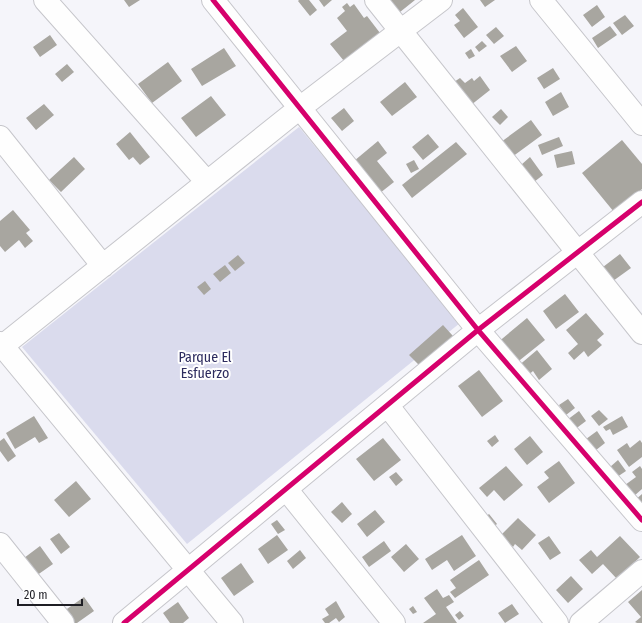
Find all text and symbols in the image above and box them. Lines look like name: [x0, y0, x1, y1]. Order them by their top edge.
park label: Parque El Esfuerzo: [178, 349, 232, 382]
scale bar: [18, 581, 82, 607]
text: 20 m: [24, 588, 48, 602]

